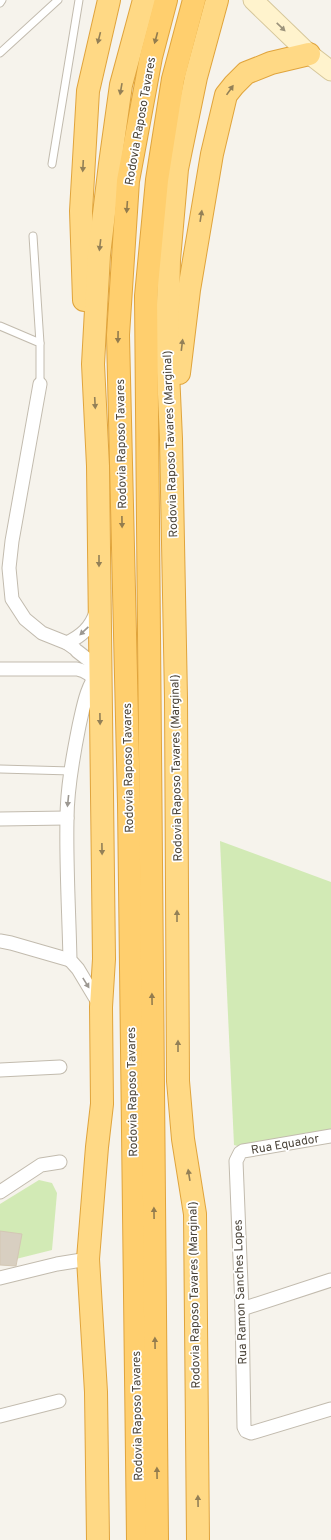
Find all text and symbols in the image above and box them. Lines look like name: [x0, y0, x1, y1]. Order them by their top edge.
one-way arrow: [276, 22, 286, 32]
one-way arrow: [96, 32, 102, 44]
one-way arrow: [153, 32, 159, 44]
street label: Rodovia Raposo Tavares: [122, 56, 160, 187]
one-way arrow: [118, 82, 124, 95]
one-way arrow: [226, 85, 234, 96]
one-way arrow: [80, 160, 87, 172]
one-way arrow: [123, 201, 130, 213]
one-way arrow: [198, 210, 204, 223]
one-way arrow: [97, 239, 103, 251]
one-way arrow: [115, 331, 121, 344]
one-way arrow: [179, 339, 186, 351]
street label: Rodovia Raposo Tavares (Marginal): [160, 350, 182, 538]
street label: Rodovia Raposo Tavares: [113, 379, 131, 509]
one-way arrow: [92, 397, 98, 410]
one-way arrow: [119, 516, 126, 528]
one-way arrow: [96, 555, 102, 568]
one-way arrow: [79, 627, 89, 636]
street label: Rodovia Raposo Tavares (Marginal): [167, 674, 187, 862]
street label: Rodovia Raposo Tavares: [120, 703, 138, 833]
one-way arrow: [97, 713, 104, 725]
one-way arrow: [65, 795, 72, 807]
one-way arrow: [99, 843, 105, 856]
one-way arrow: [174, 909, 180, 922]
one-way arrow: [83, 977, 90, 989]
one-way arrow: [149, 992, 155, 1005]
street label: Rodovia Raposo Tavares: [124, 1027, 142, 1157]
one-way arrow: [175, 1039, 181, 1052]
street label: Rua Equador: [250, 1131, 321, 1159]
one-way arrow: [186, 1169, 192, 1182]
street label: Rodovia Raposo Tavares (Marginal): [185, 1201, 205, 1389]
one-way arrow: [151, 1206, 157, 1219]
street label: Rua Ramon Sanches Lopes: [230, 1219, 252, 1365]
one-way arrow: [152, 1336, 158, 1349]
street label: Rodovia Raposo Tavares: [129, 1351, 147, 1481]
one-way arrow: [154, 1466, 160, 1479]
one-way arrow: [195, 1494, 201, 1507]

